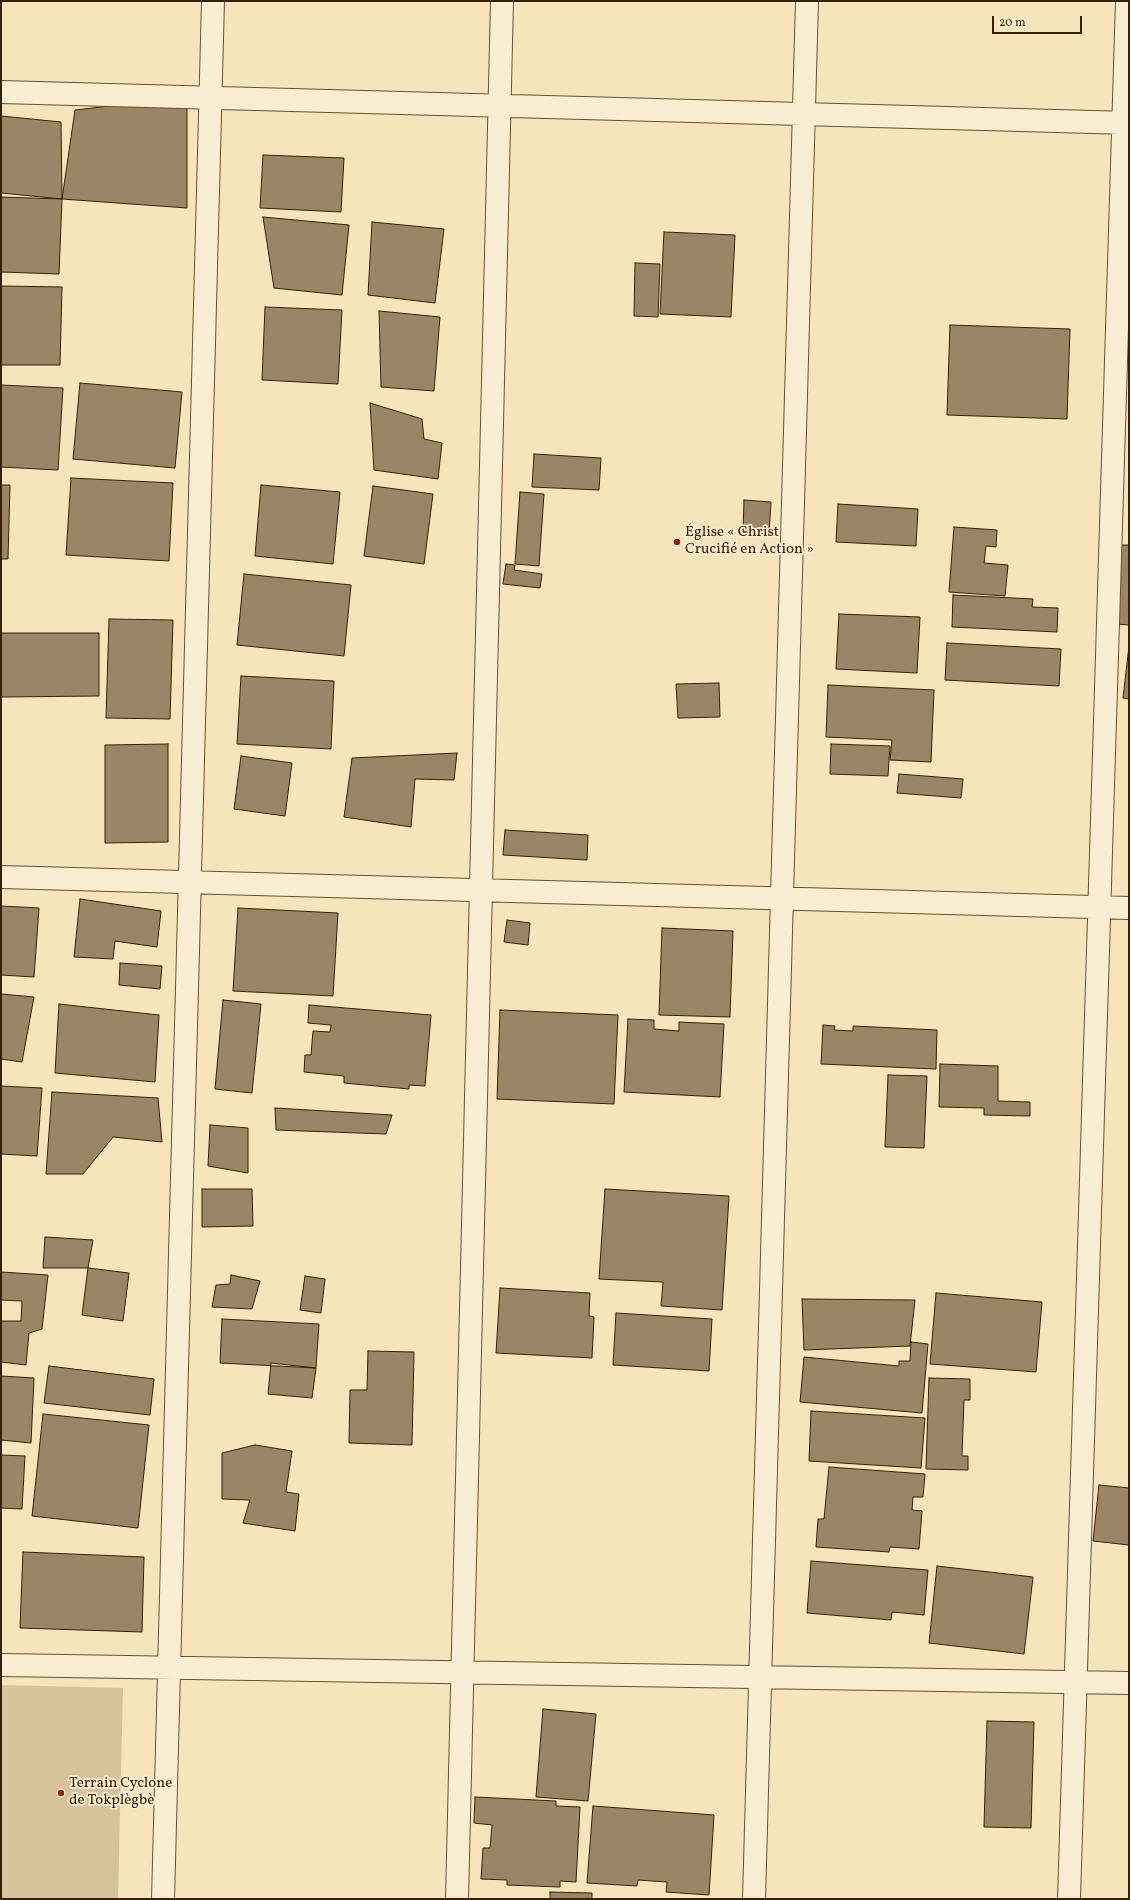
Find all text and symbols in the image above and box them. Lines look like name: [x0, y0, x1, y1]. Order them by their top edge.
scale bar: [994, 8, 1084, 34]
text: 20 m: [999, 15, 1026, 31]
place label: Église « Christ Crucifié en Action »: [685, 524, 814, 559]
marker: Église « Christ Crucifié en Action »: [672, 537, 682, 547]
place label: Terrain Cyclone de Tokplègbè: [69, 1775, 172, 1810]
marker: Terrain Cyclone de Tokplègbè: [56, 1788, 66, 1798]

